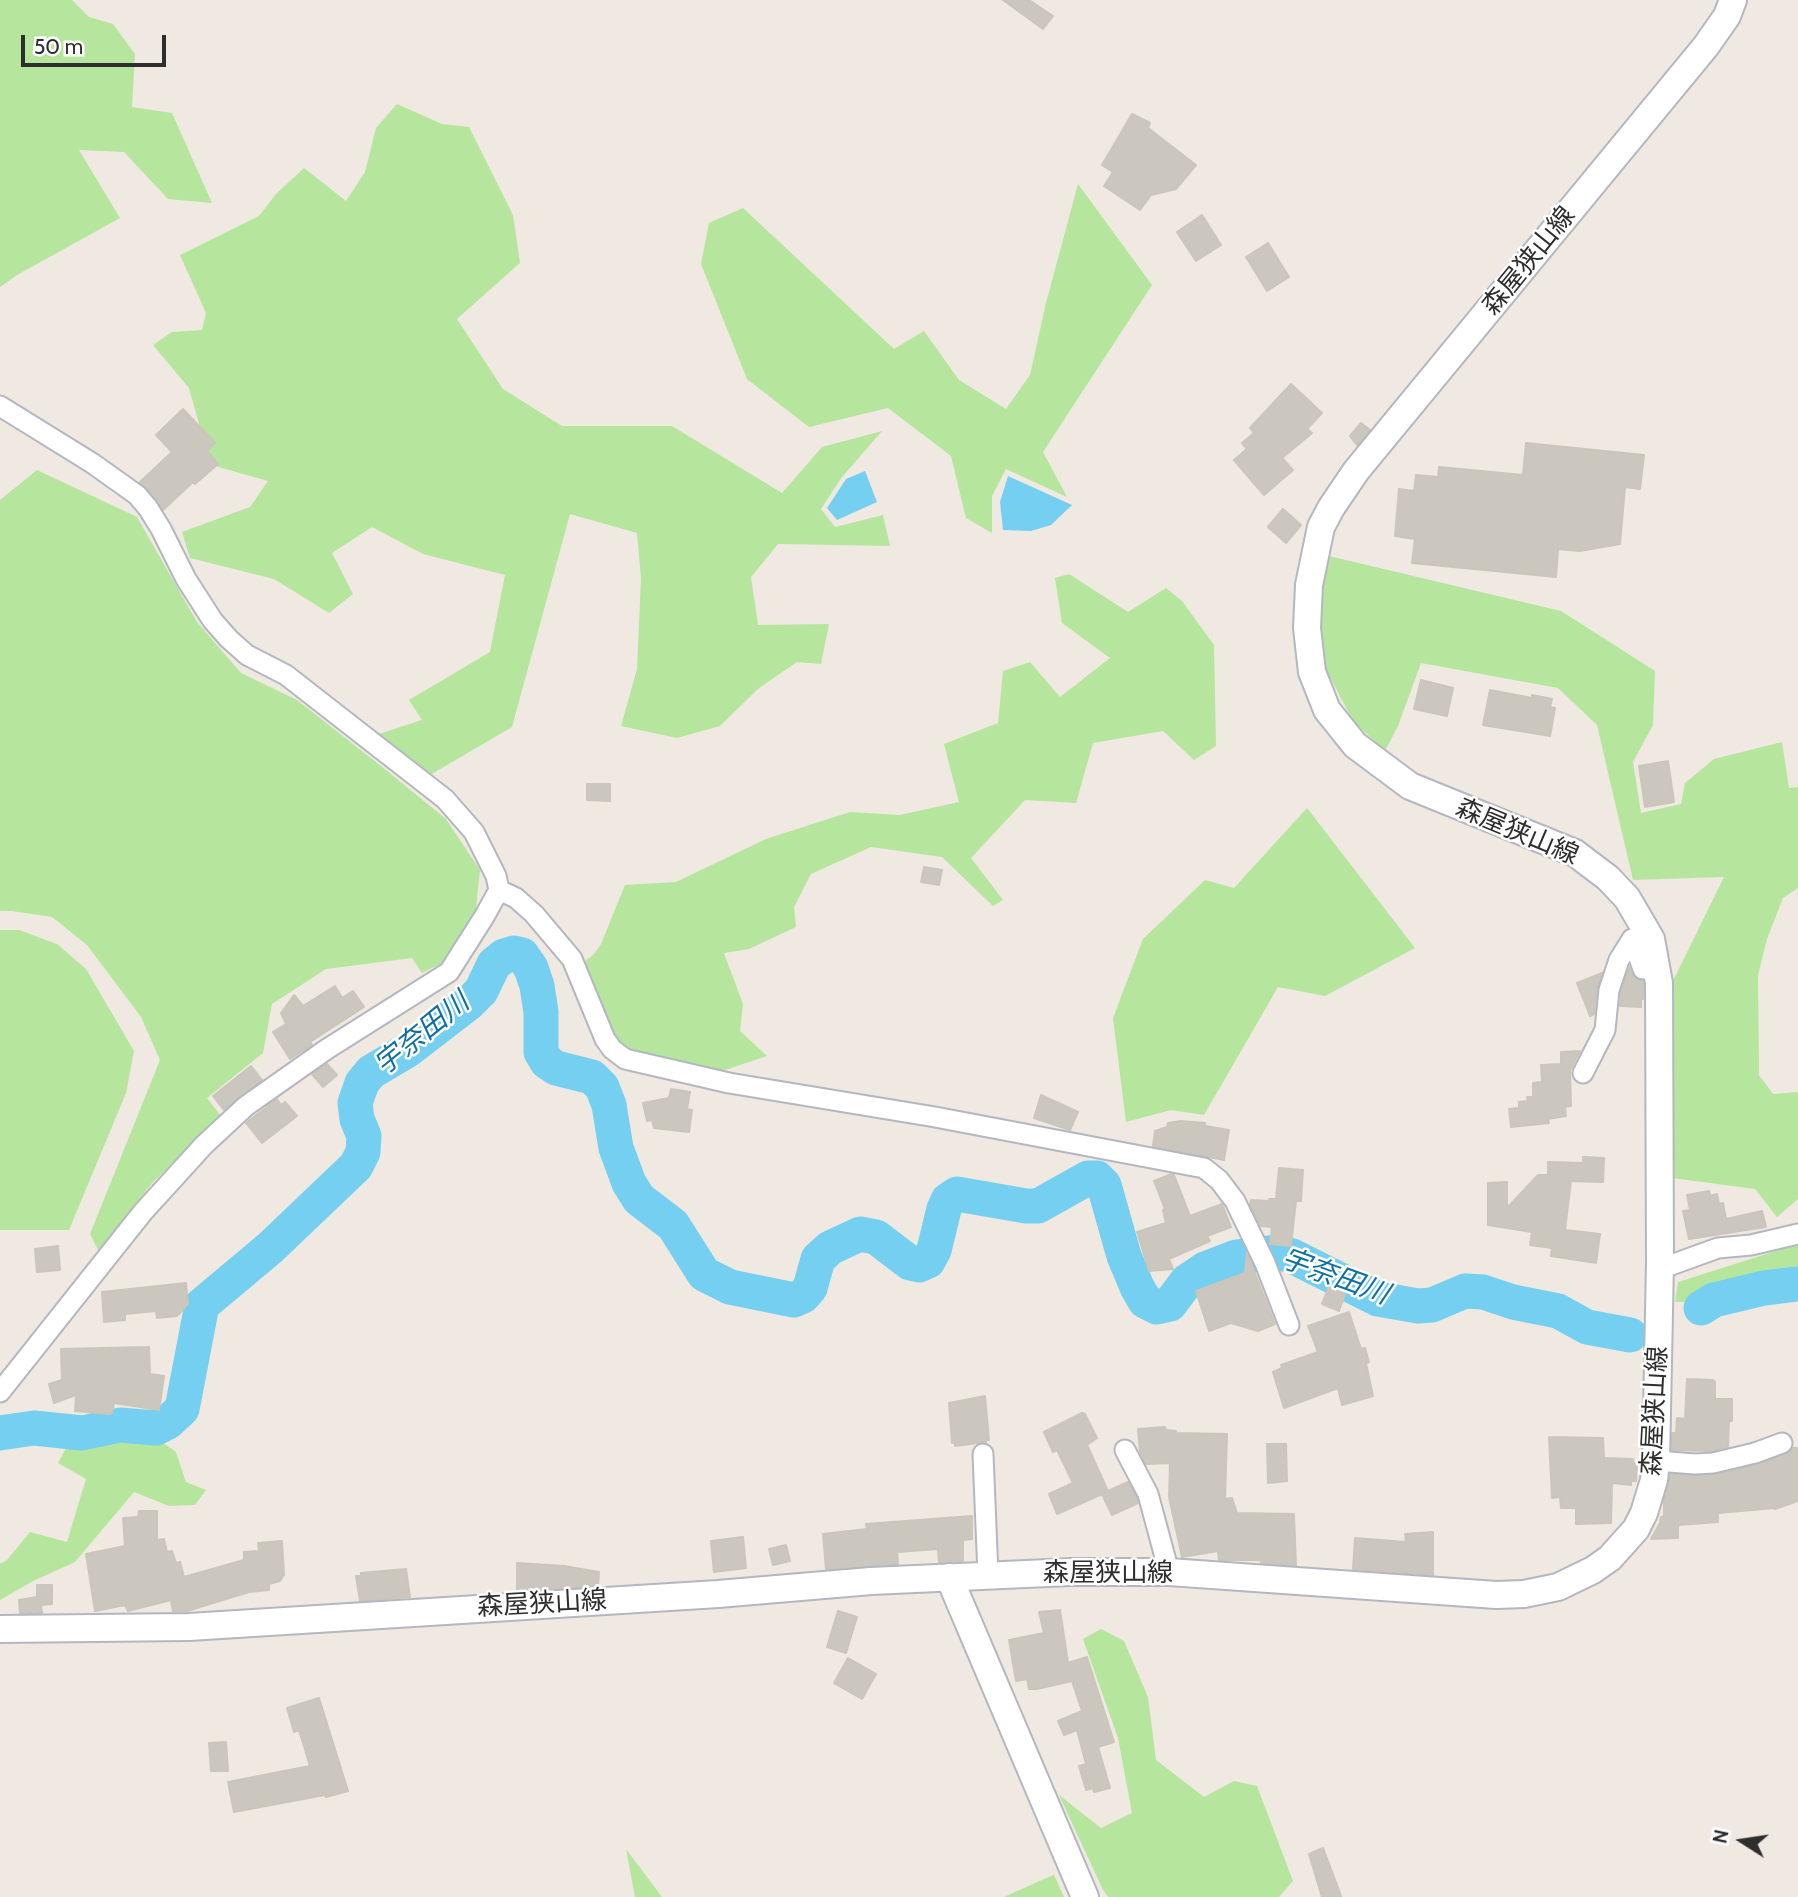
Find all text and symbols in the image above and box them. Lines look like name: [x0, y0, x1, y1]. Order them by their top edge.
scale bar: [24, 21, 170, 65]
text: 50 m: [34, 34, 83, 59]
street label: 森屋狭山線: [1476, 201, 1582, 321]
street label: 森屋狭山線: [1451, 792, 1583, 872]
water label: 宇奈田川: [368, 986, 476, 1082]
water label: 宇奈田川: [1277, 1242, 1393, 1312]
street label: 森屋狭山線: [1636, 1345, 1674, 1477]
street label: 森屋狭山線: [1043, 1557, 1173, 1589]
street label: 森屋狭山線: [476, 1585, 608, 1623]
north arrow: [1707, 1806, 1777, 1876]
text: N: [1708, 1828, 1734, 1845]

